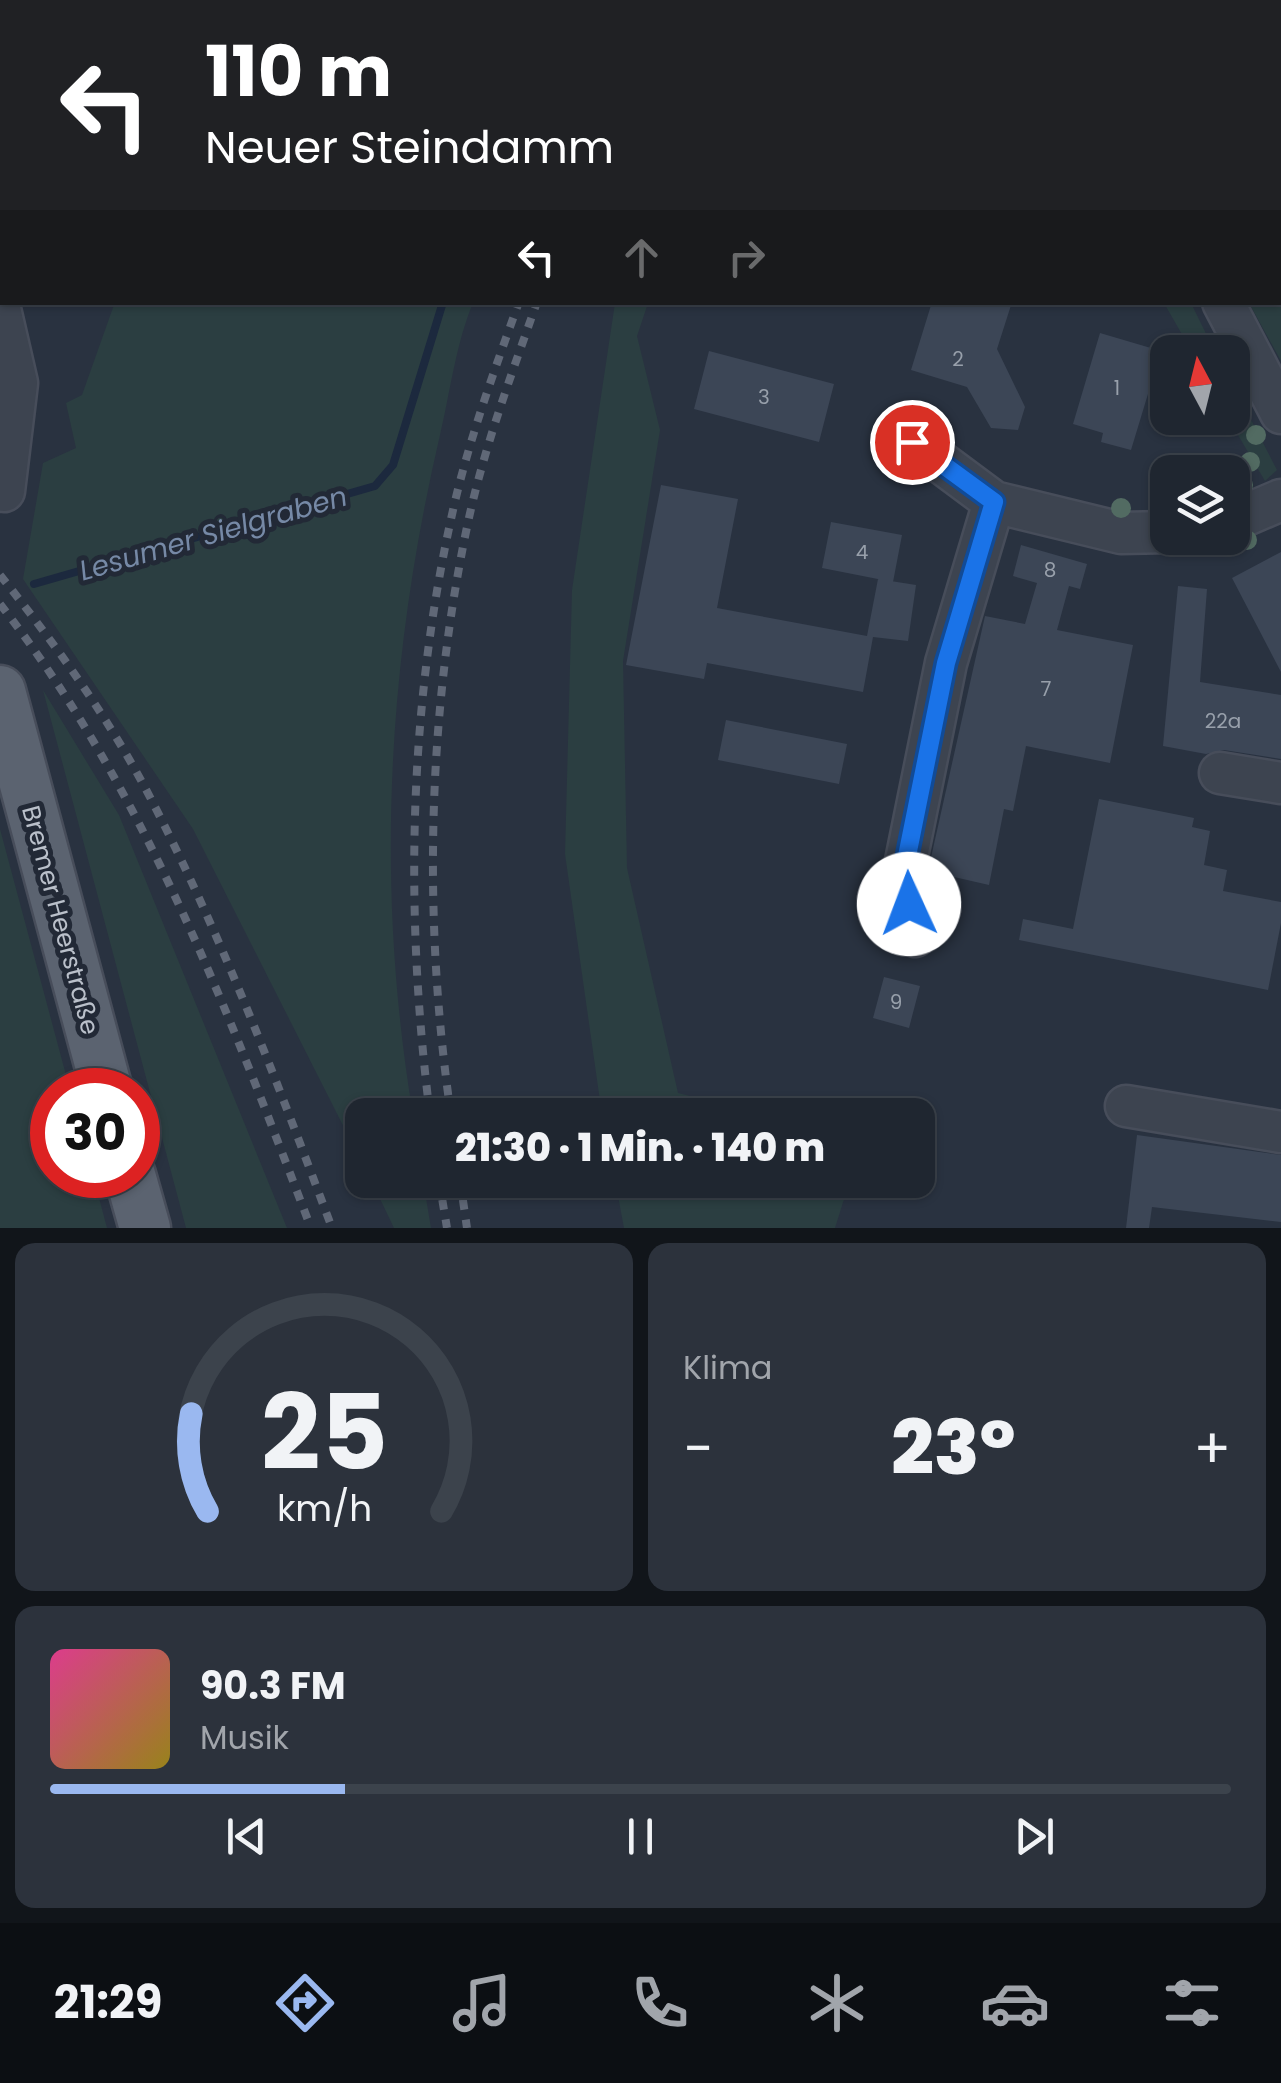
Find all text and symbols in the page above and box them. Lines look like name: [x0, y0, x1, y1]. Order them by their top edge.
text: 110 m: [205, 22, 392, 121]
icon: left: [40, 40, 170, 170]
text: Neuer Steindamm: [205, 116, 614, 179]
icon: left: [509, 230, 564, 285]
icon: ahead: [614, 230, 669, 285]
icon: right: [719, 230, 774, 285]
north arrow: [1150, 335, 1250, 435]
map controls: [1150, 335, 1250, 555]
house number: 2: [952, 345, 964, 373]
house number: 1: [1114, 374, 1120, 402]
house number: 3: [758, 383, 770, 411]
pin: [870, 400, 955, 485]
icon: arrive: [885, 415, 940, 470]
button: layers: [1150, 455, 1250, 555]
water label: Lesumer Sielgraben: [75, 477, 352, 590]
house number: 4: [856, 538, 868, 566]
house number: 8: [1044, 556, 1056, 584]
house number: 7: [1041, 675, 1052, 703]
house number: 22a: [1205, 707, 1241, 735]
street label: Bremer Heerstraße: [13, 802, 108, 1039]
position arrow: [857, 852, 961, 956]
house number: 9: [890, 988, 902, 1016]
speed limit sign: 30: [30, 1068, 160, 1198]
text: 21:30 · 1 Min. · 140 m: [455, 1121, 825, 1174]
text: Klima: [683, 1345, 773, 1390]
text: 25: [261, 1360, 387, 1505]
text: 23°: [891, 1395, 1016, 1500]
text: −: [683, 1410, 713, 1487]
text: +: [1193, 1410, 1231, 1487]
text: km/h: [276, 1483, 372, 1534]
text: 90.3 FM: [200, 1659, 346, 1712]
text: Musik: [200, 1715, 289, 1760]
icon: previous: [219, 1809, 274, 1864]
icon: pause: [613, 1809, 668, 1864]
icon: next: [1007, 1809, 1062, 1864]
icon: directions: [270, 1968, 340, 2038]
icon: music: [447, 1968, 517, 2038]
icon: phone: [625, 1968, 695, 2038]
icon: climate: [802, 1968, 872, 2038]
icon: car: [980, 1968, 1050, 2038]
icon: filters: [1157, 1968, 1227, 2038]
text: 21:29: [54, 1971, 162, 2034]

